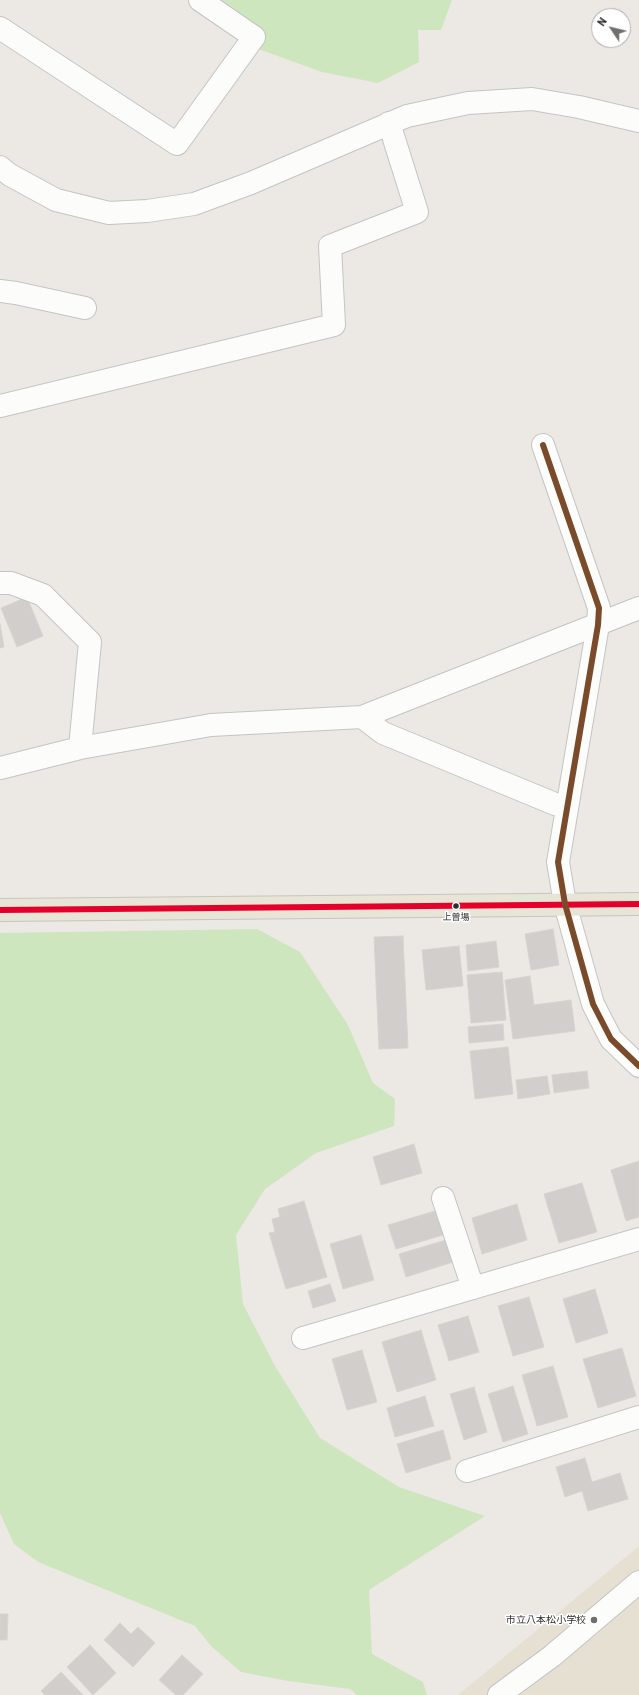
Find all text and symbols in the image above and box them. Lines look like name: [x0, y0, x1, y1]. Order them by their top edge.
north arrow: [591, 8, 631, 48]
text: N: [594, 15, 609, 28]
marker: 上曽場: [451, 901, 461, 911]
place label: 上曽場: [443, 912, 469, 922]
place label: 市立八本松小学校: [506, 1614, 586, 1626]
marker: 市立八本松小学校: [589, 1615, 599, 1625]

